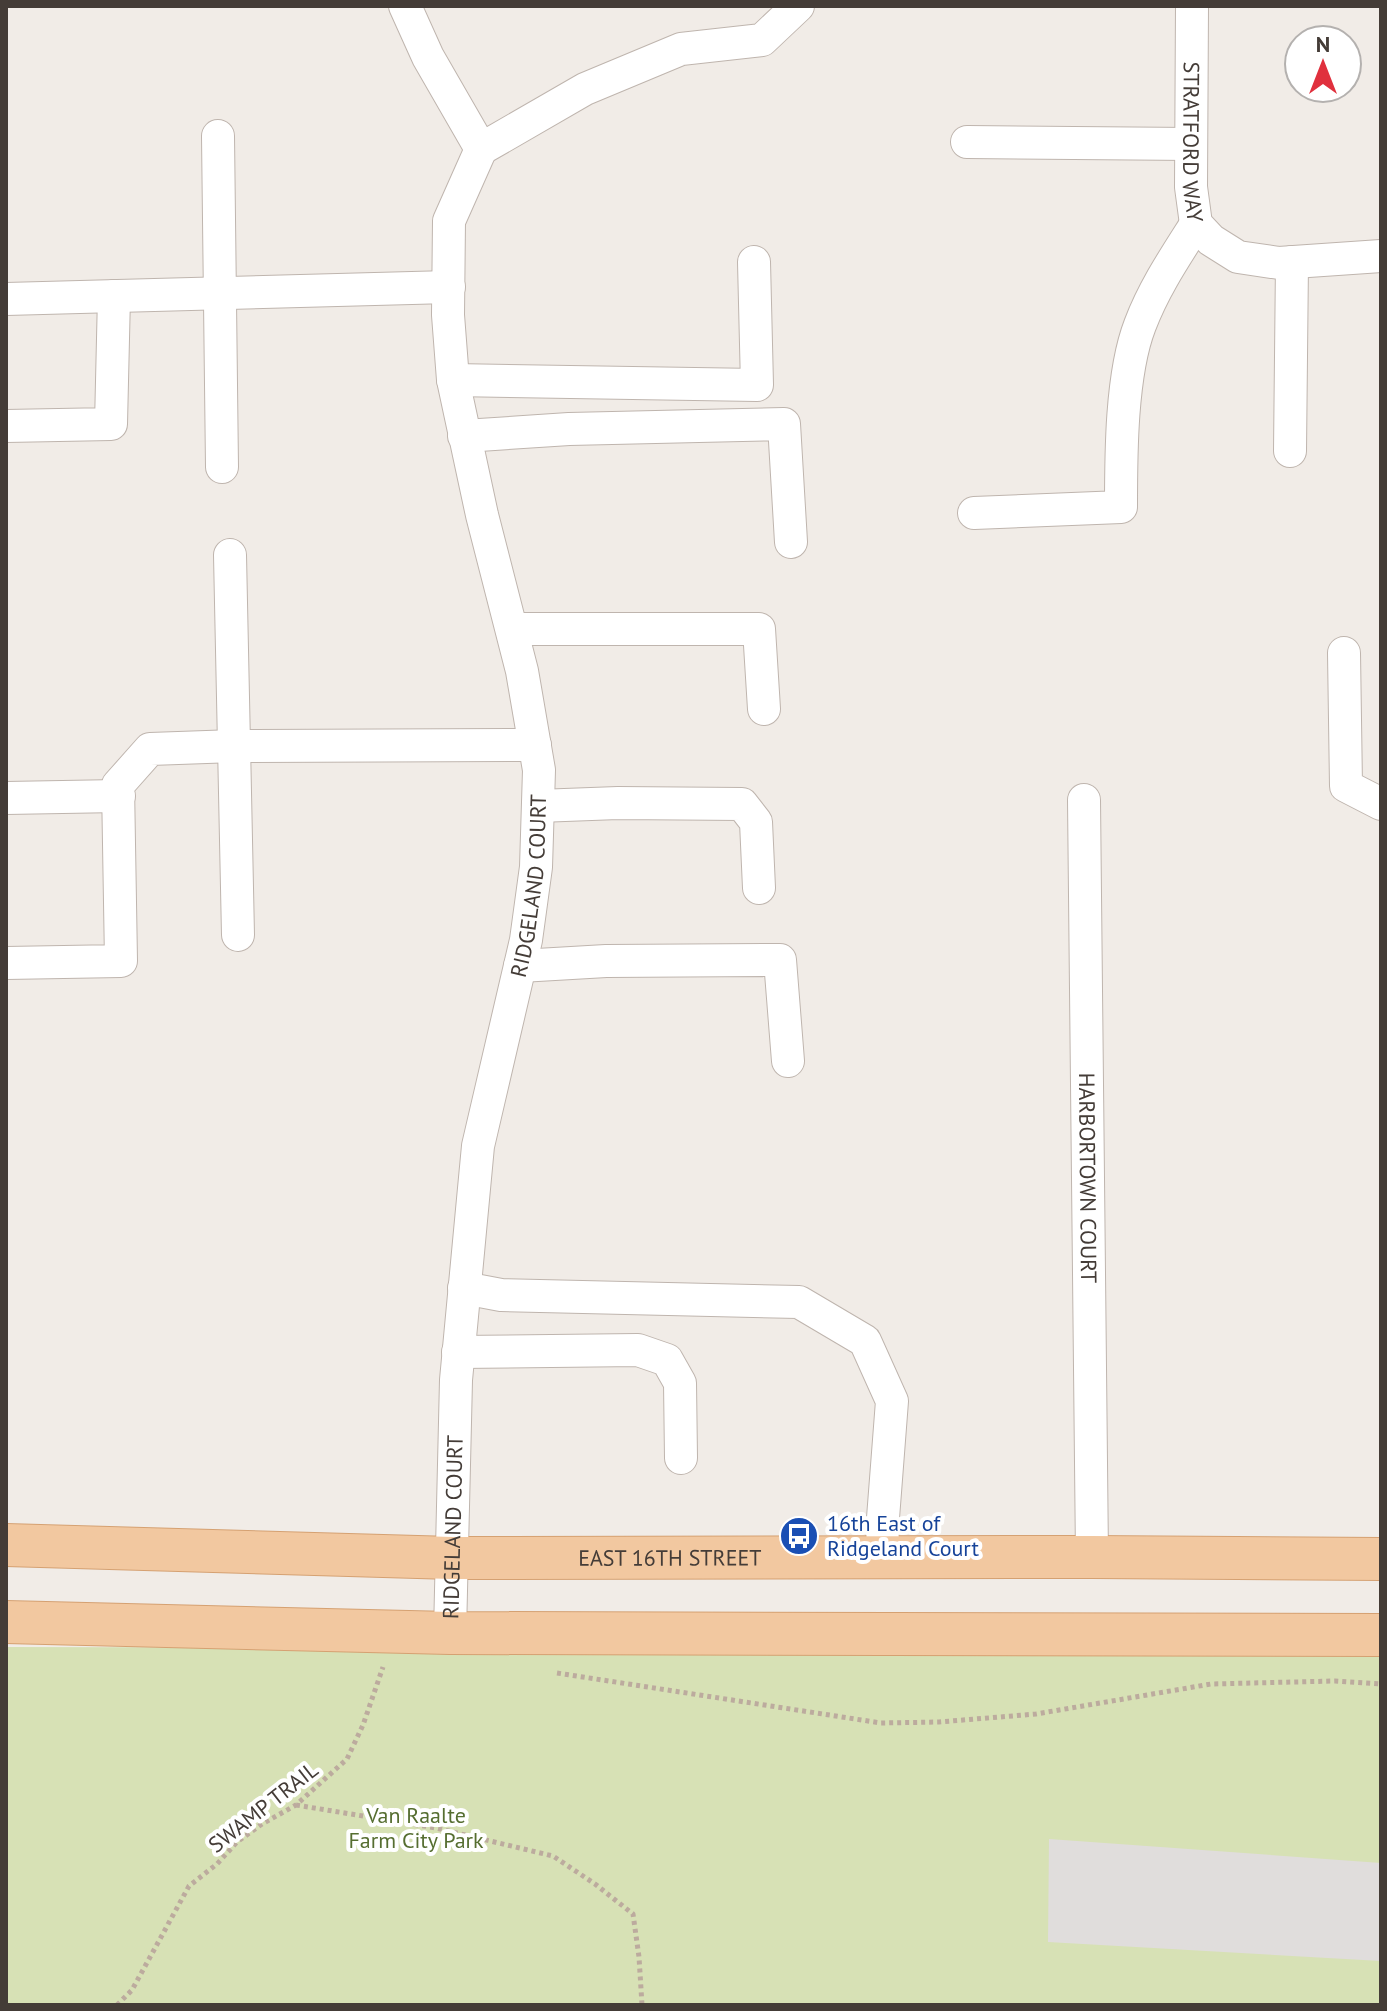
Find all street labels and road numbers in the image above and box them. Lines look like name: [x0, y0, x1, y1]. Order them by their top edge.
street label: STRATFORD WAY: [1176, 62, 1210, 225]
street label: RIDGELAND COURT: [504, 794, 552, 980]
street label: HARBORTOWN COURT: [1073, 1073, 1103, 1283]
street label: RIDGELAND COURT: [436, 1435, 469, 1619]
street label: EAST 16TH STREET: [578, 1544, 761, 1572]
street label: SWAMP TRAIL: [203, 1755, 323, 1859]

